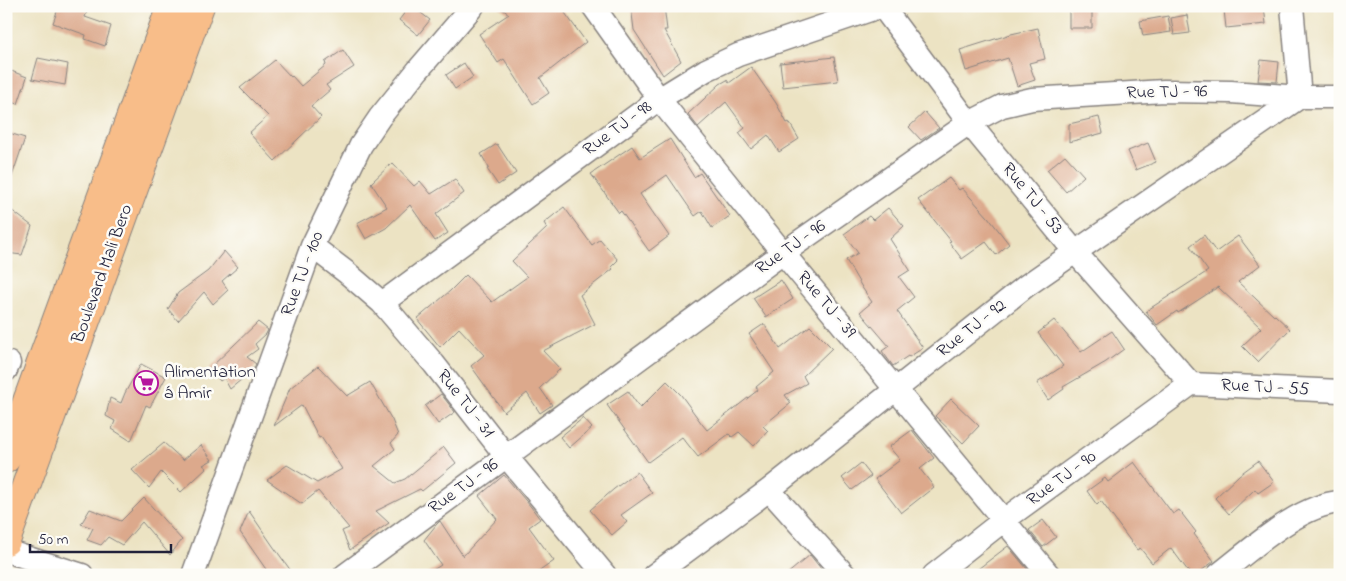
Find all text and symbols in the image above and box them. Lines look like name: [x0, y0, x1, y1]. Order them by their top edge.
street label: Rue TJ - 96: [1126, 79, 1208, 107]
street label: Rue TJ - 98: [578, 95, 658, 163]
street label: Rue TJ - 53: [995, 158, 1069, 240]
street label: Boulevard Mali Bero: [65, 201, 140, 348]
street label: Rue TJ - 96: [750, 214, 832, 282]
street label: Rue TJ - 100: [275, 228, 331, 320]
street label: Rue TJ - 39: [790, 266, 862, 345]
street label: Rue TJ - 92: [932, 293, 1012, 364]
place label: Alimentation á Amir: [164, 360, 256, 407]
street label: Rue TJ - 31: [430, 364, 500, 444]
supermarket icon: Alimentation á Amir: [133, 370, 159, 396]
street label: Rue TJ - 55: [1220, 373, 1310, 403]
street label: Rue TJ - 90: [1022, 445, 1103, 513]
street label: Rue TJ - 96: [424, 453, 504, 521]
scale bar: [30, 521, 171, 553]
text: 50 m: [38, 529, 69, 551]

